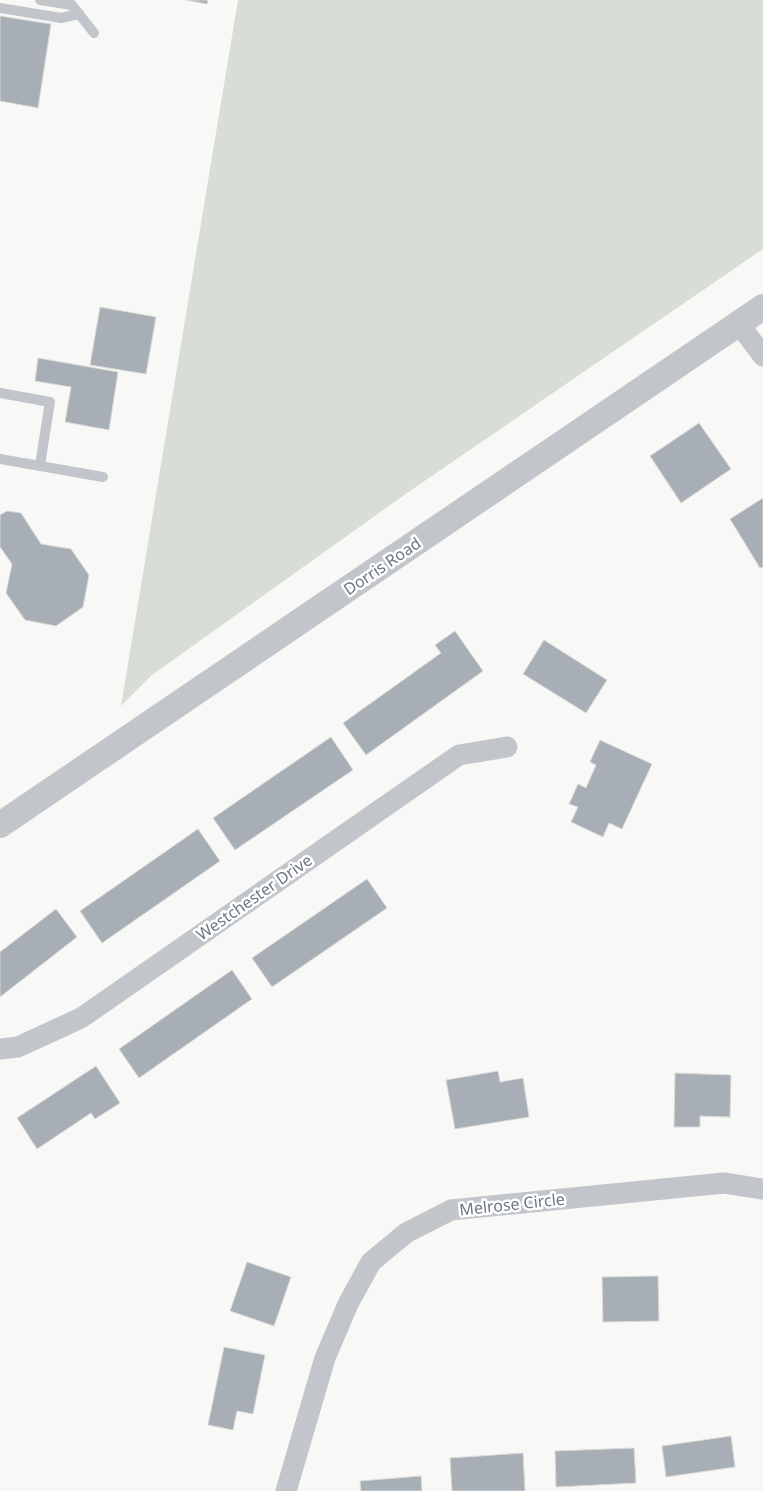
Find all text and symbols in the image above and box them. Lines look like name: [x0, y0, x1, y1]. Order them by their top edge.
street label: Dorris Road: [339, 532, 425, 600]
street label: Westchester Drive: [192, 849, 316, 945]
street label: Melrose Circle: [458, 1188, 566, 1220]

